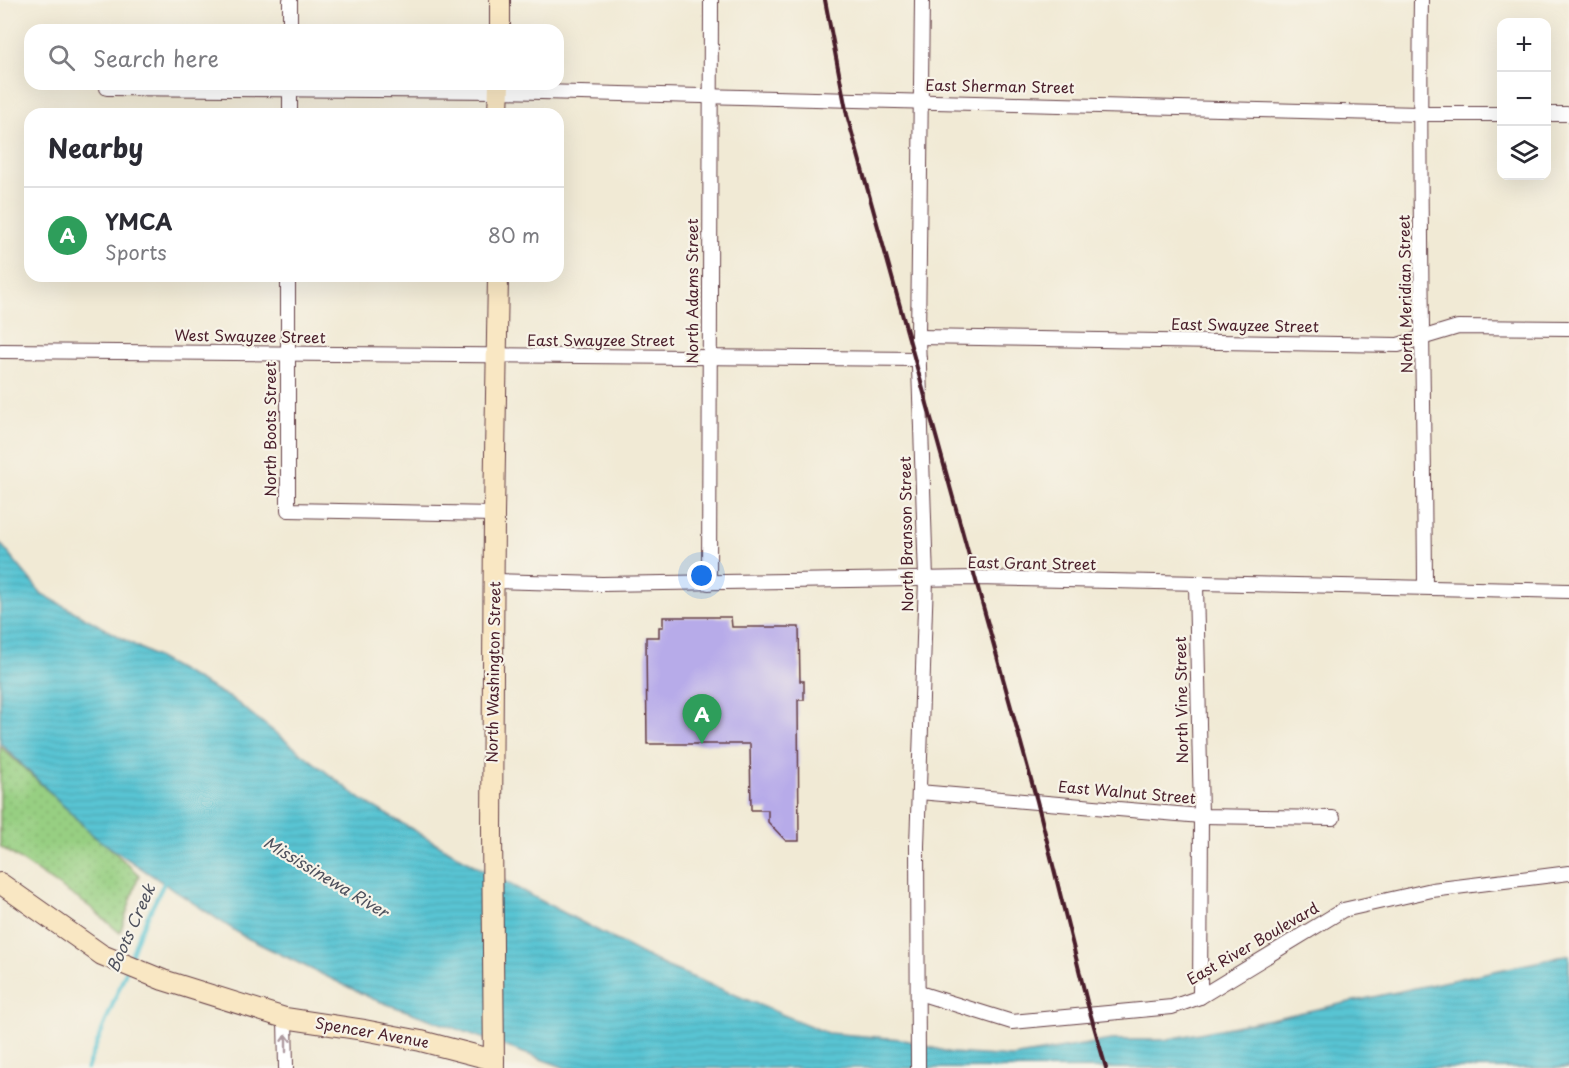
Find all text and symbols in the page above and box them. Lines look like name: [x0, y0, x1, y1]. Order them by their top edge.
map controls: [1497, 18, 1551, 180]
button: +: [1497, 18, 1551, 72]
search box: [24, 24, 564, 90]
icon: search: [45, 41, 78, 74]
text: Search here: [93, 41, 219, 74]
button: −: [1497, 72, 1551, 126]
street label: East Sherman Street: [925, 73, 1075, 98]
button: layers: [1497, 126, 1551, 180]
text: Nearby: [48, 128, 143, 167]
text: YMCA: [105, 204, 172, 237]
street label: North Meridian Street: [1392, 214, 1417, 374]
street label: North Adams Street: [680, 218, 703, 364]
text: A: [60, 220, 75, 250]
text: 80 m: [488, 220, 540, 250]
text: Sports: [105, 237, 167, 267]
street label: East Swayzee Street: [1171, 312, 1319, 337]
street label: West Swayzee Street: [174, 323, 326, 348]
street label: East Swayzee Street: [527, 328, 675, 351]
street label: North Boots Street: [258, 361, 281, 497]
street label: North Branson Street: [893, 456, 918, 612]
street label: East Grant Street: [968, 550, 1097, 575]
your location: [687, 561, 716, 590]
street label: North Washington Street: [479, 581, 506, 763]
street label: North Vine Street: [1168, 636, 1193, 764]
pin: A: [682, 694, 722, 744]
street label: East Walnut Street: [1057, 774, 1197, 809]
water label: Mississinewa River: [260, 829, 396, 924]
water label: Boots Creek: [100, 879, 161, 975]
street label: East River Boulevard: [1182, 895, 1323, 990]
street label: Spencer Avenue: [314, 1010, 431, 1053]
one-way arrow: [280, 1034, 291, 1054]

